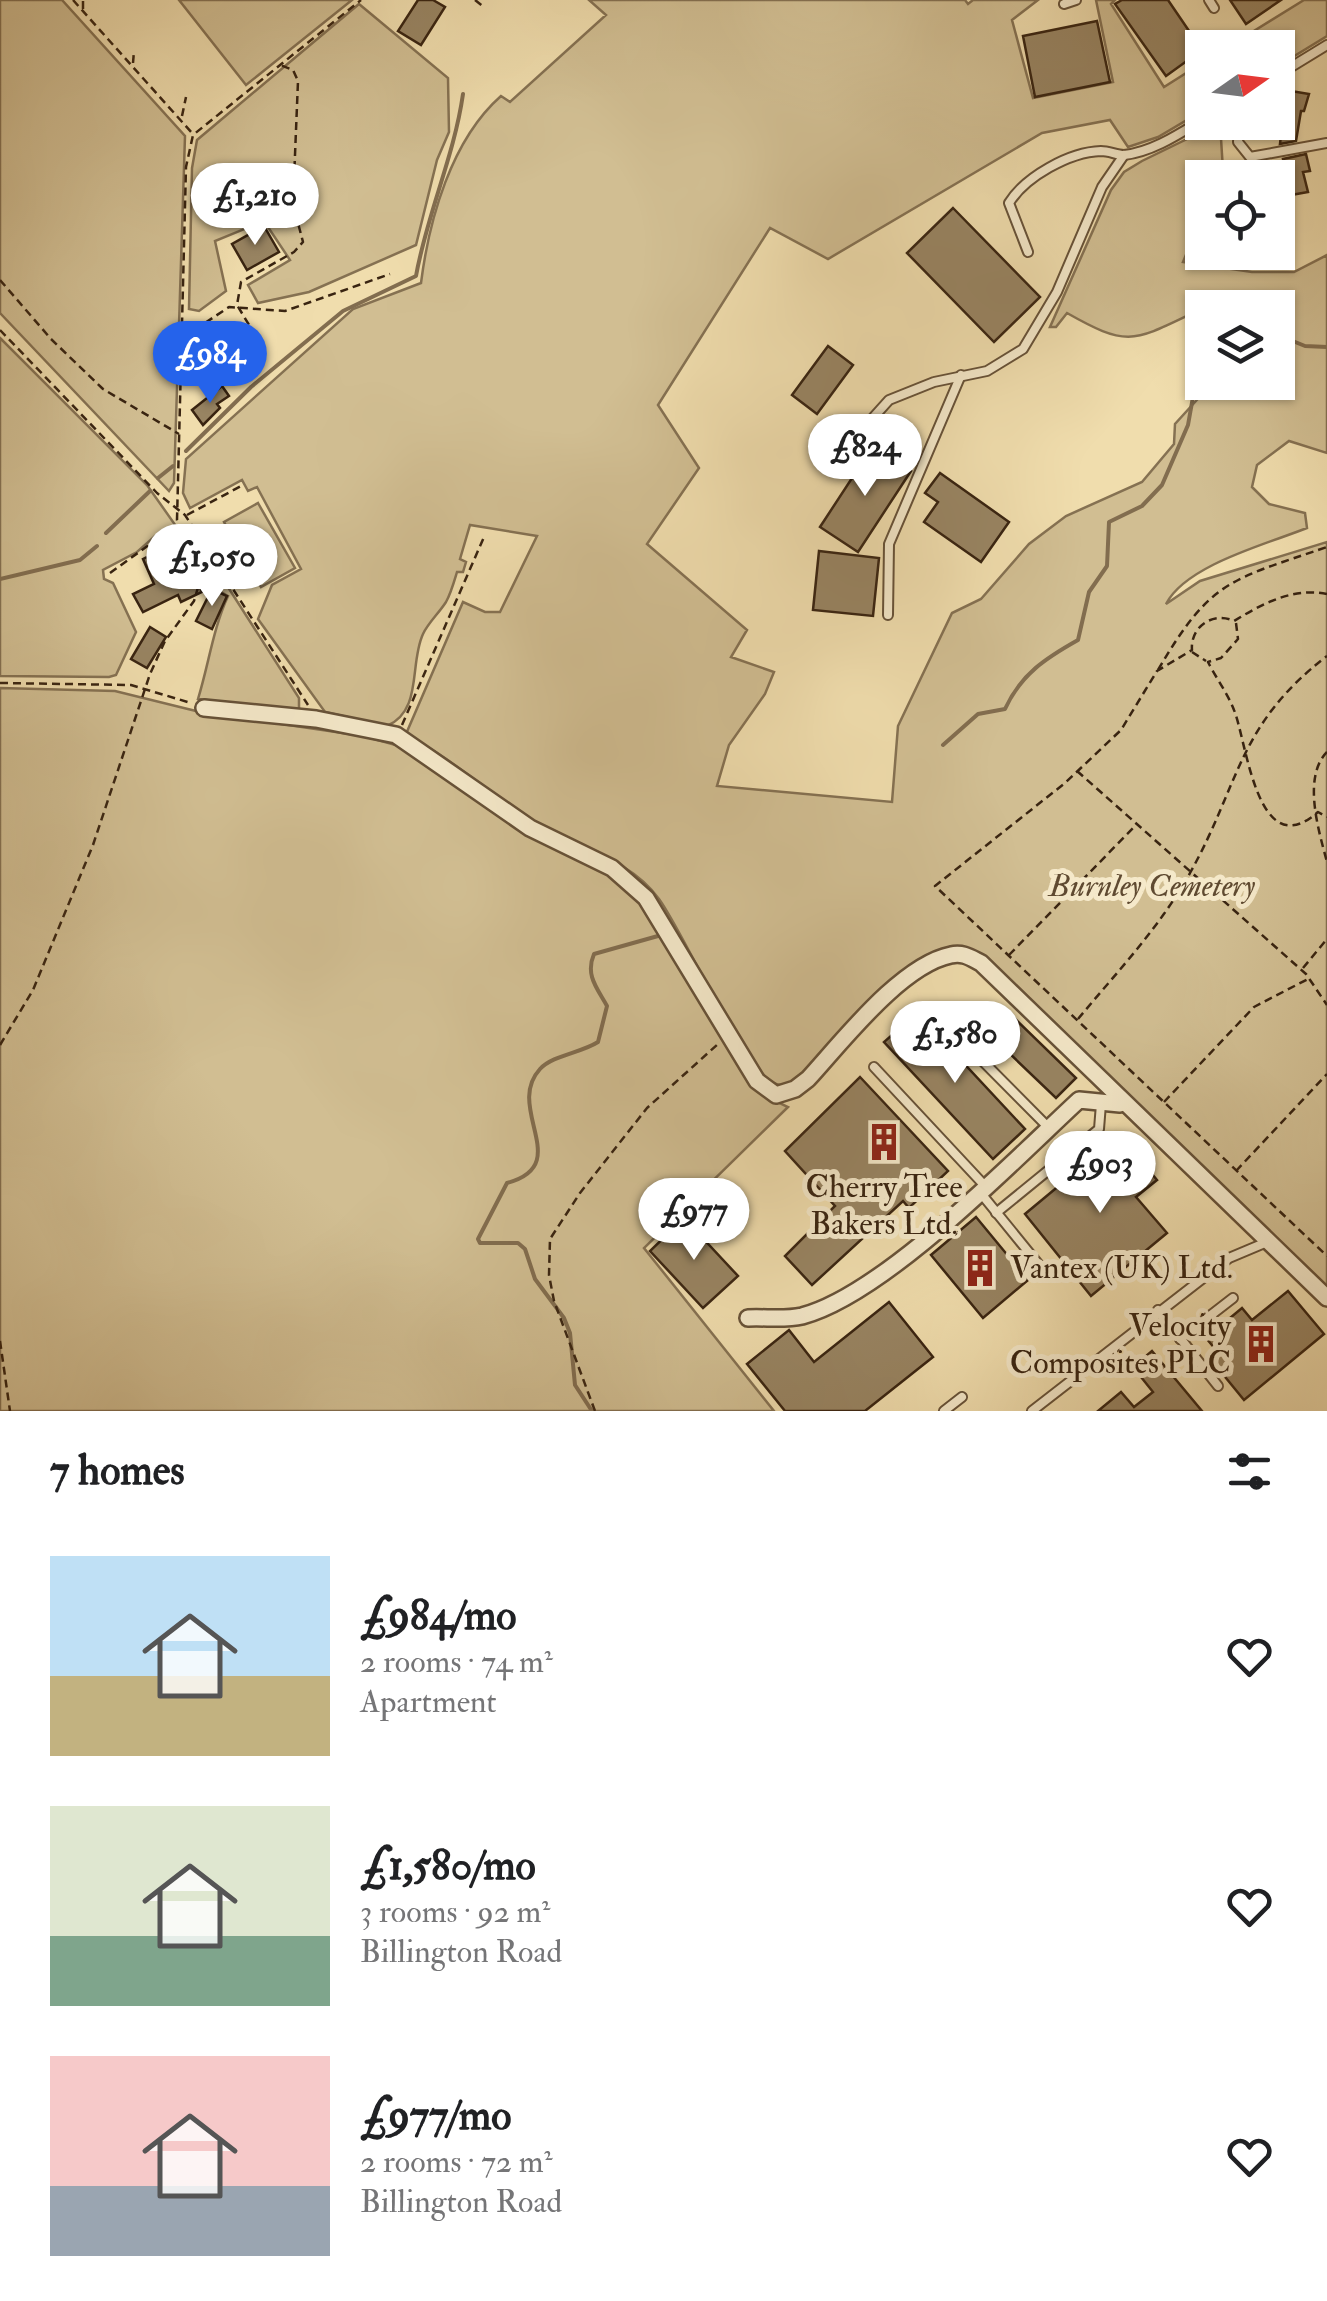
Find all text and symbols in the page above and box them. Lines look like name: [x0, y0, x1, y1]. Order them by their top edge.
north arrow: [1185, 30, 1295, 140]
map controls: [1185, 30, 1295, 400]
button: locate: [1185, 160, 1295, 270]
pin: £1,210: [174, 163, 336, 248]
text: £1,210: [213, 175, 297, 215]
button: layers: [1185, 290, 1295, 400]
pin: £984: [151, 321, 269, 406]
text: £984: [175, 333, 245, 373]
pin: £824: [806, 414, 924, 499]
text: £824: [830, 426, 900, 466]
pin: £1,050: [131, 524, 293, 609]
text: £1,050: [168, 536, 256, 576]
park label: Burnley Cemetery: [1047, 866, 1255, 906]
pin: £1,580: [874, 1001, 1036, 1086]
text: £1,580: [912, 1013, 998, 1053]
building icon: Cherry Tree Bakers Ltd.: [863, 1121, 905, 1163]
pin: £903: [1041, 1131, 1159, 1216]
text: £903: [1067, 1143, 1133, 1183]
place label: Cherry Tree Bakers Ltd.: [805, 1167, 963, 1244]
pin: £977: [635, 1178, 753, 1263]
text: £977: [660, 1190, 728, 1230]
building icon: Vantex (UK) Ltd.: [959, 1247, 1001, 1289]
place label: Vantex (UK) Ltd.: [1010, 1248, 1233, 1288]
place label: Velocity Composites PLC: [1010, 1306, 1232, 1383]
building icon: Velocity Composites PLC: [1240, 1323, 1282, 1365]
icon: filters: [1222, 1444, 1277, 1499]
text: 7 homes: [50, 1445, 185, 1497]
text: £984/mo: [360, 1590, 517, 1642]
icon: home: [130, 1596, 250, 1716]
icon: heart: [1222, 1629, 1277, 1684]
text: 2 rooms · 74 m²: [360, 1642, 553, 1682]
text: Apartment: [360, 1682, 497, 1722]
text: £1,580/mo: [360, 1840, 536, 1892]
icon: home: [130, 1846, 250, 1966]
icon: heart: [1222, 1879, 1277, 1934]
text: 3 rooms · 92 m²: [360, 1892, 550, 1932]
text: Billington Road: [360, 1932, 562, 1972]
text: £977/mo: [360, 2090, 511, 2142]
icon: home: [130, 2096, 250, 2216]
icon: heart: [1222, 2129, 1277, 2184]
text: 2 rooms · 72 m²: [360, 2142, 553, 2182]
text: Billington Road: [360, 2182, 562, 2222]

